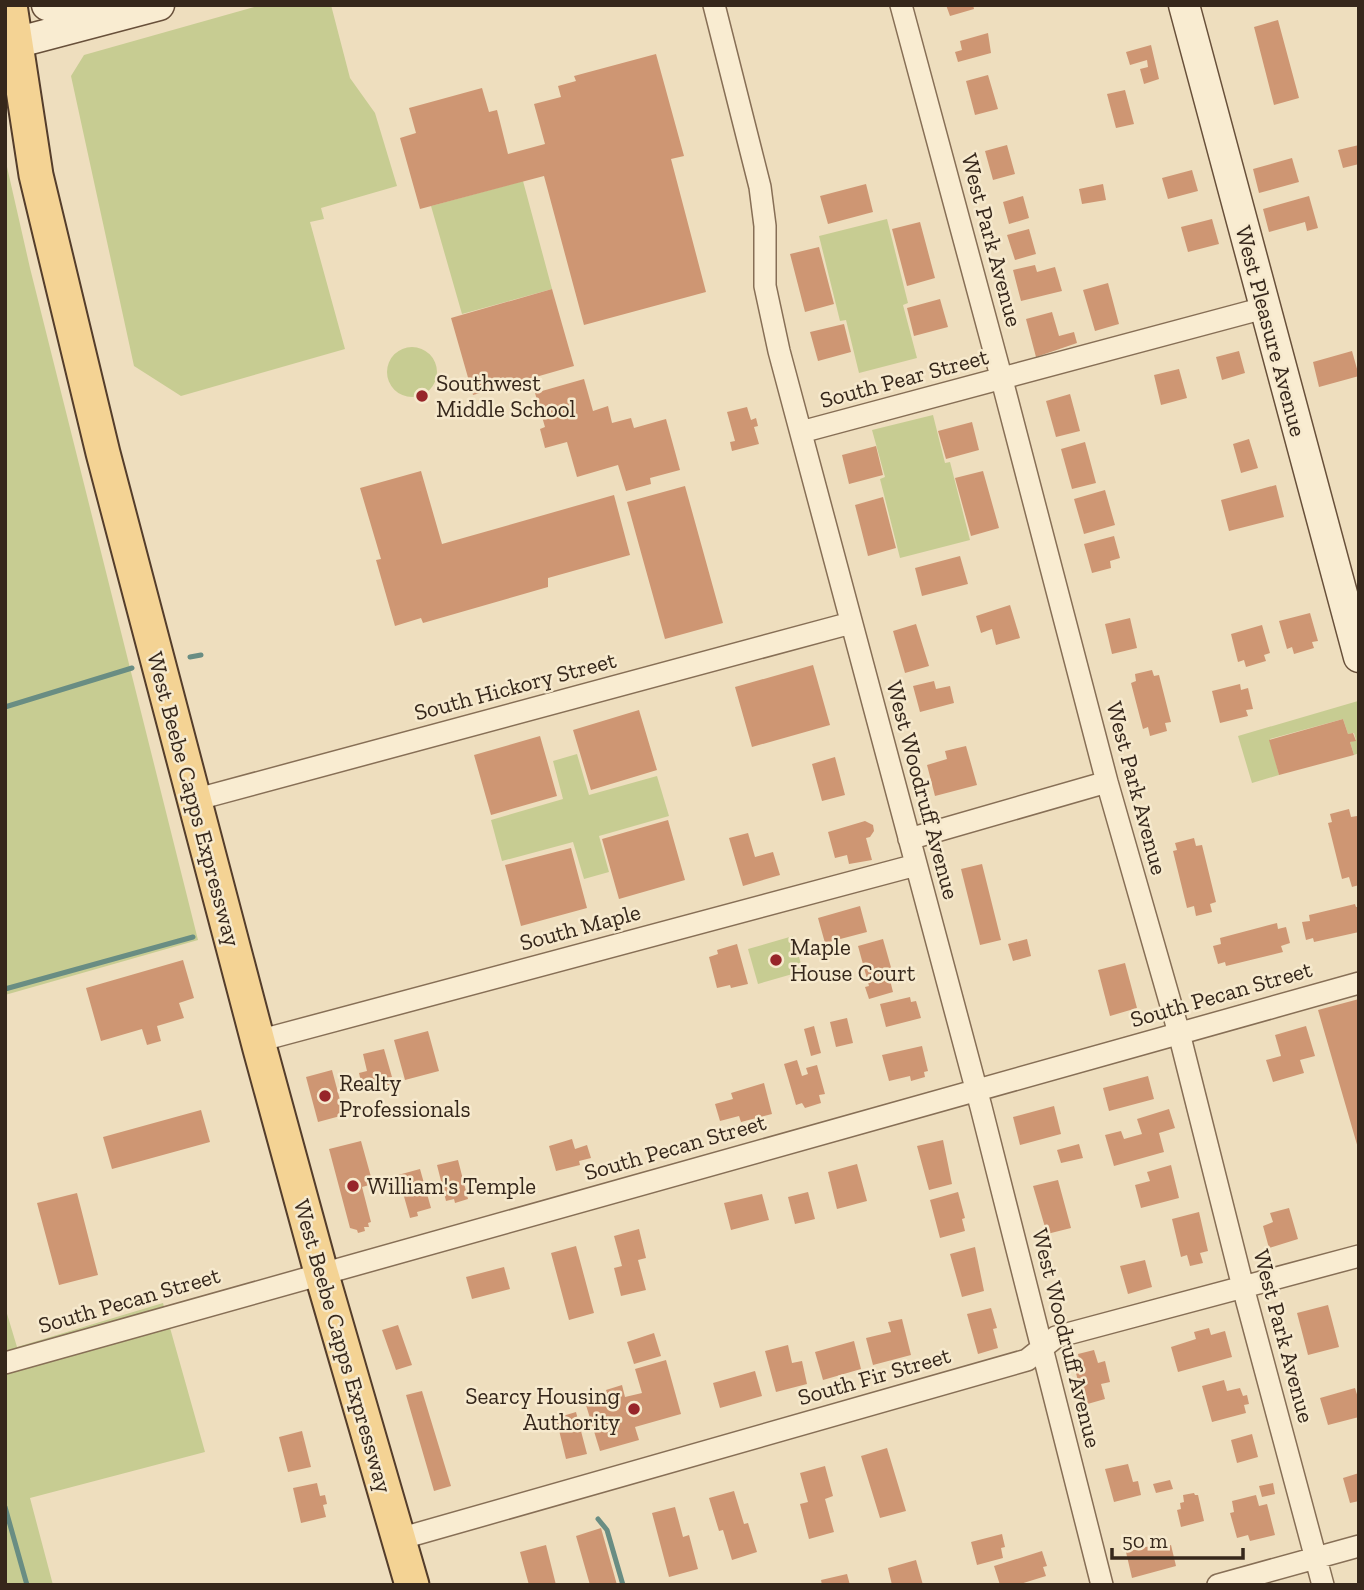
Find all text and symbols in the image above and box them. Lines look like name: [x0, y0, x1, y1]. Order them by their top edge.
street label: West Park Avenue: [955, 150, 1029, 330]
street label: West Pleasure Avenue: [1229, 222, 1313, 440]
street label: South Pear Street: [817, 342, 992, 414]
place label: Southwest Middle School: [436, 369, 576, 423]
marker: Southwest Middle School: [414, 388, 430, 404]
street label: South Hickory Street: [411, 645, 619, 726]
street label: West Beebe Capps Expressway: [141, 649, 247, 950]
street label: West Woodruff Avenue: [880, 678, 966, 902]
street label: West Park Avenue: [1100, 698, 1174, 878]
street label: South Maple: [516, 897, 644, 957]
place label: Maple House Court: [790, 933, 916, 987]
marker: Maple House Court: [768, 952, 784, 968]
street label: South Pecan Street: [1127, 955, 1315, 1033]
place label: Realty Professionals: [339, 1069, 471, 1123]
marker: Realty Professionals: [317, 1088, 333, 1104]
street label: South Pecan Street: [581, 1108, 769, 1186]
place label: William's Temple: [367, 1172, 536, 1200]
marker: William's Temple: [345, 1178, 361, 1194]
street label: West Beebe Capps Expressway: [288, 1196, 398, 1496]
street label: West Woodruff Avenue: [1026, 1225, 1108, 1451]
street label: West Park Avenue: [1247, 1246, 1321, 1426]
street label: South Pecan Street: [35, 1261, 223, 1339]
street label: South Fir Street: [794, 1341, 954, 1411]
place label: Searcy Housing Authority: [465, 1382, 620, 1436]
marker: Searcy Housing Authority: [626, 1401, 642, 1417]
scale bar: [1112, 1516, 1243, 1560]
text: 50 m: [1122, 1528, 1168, 1553]

